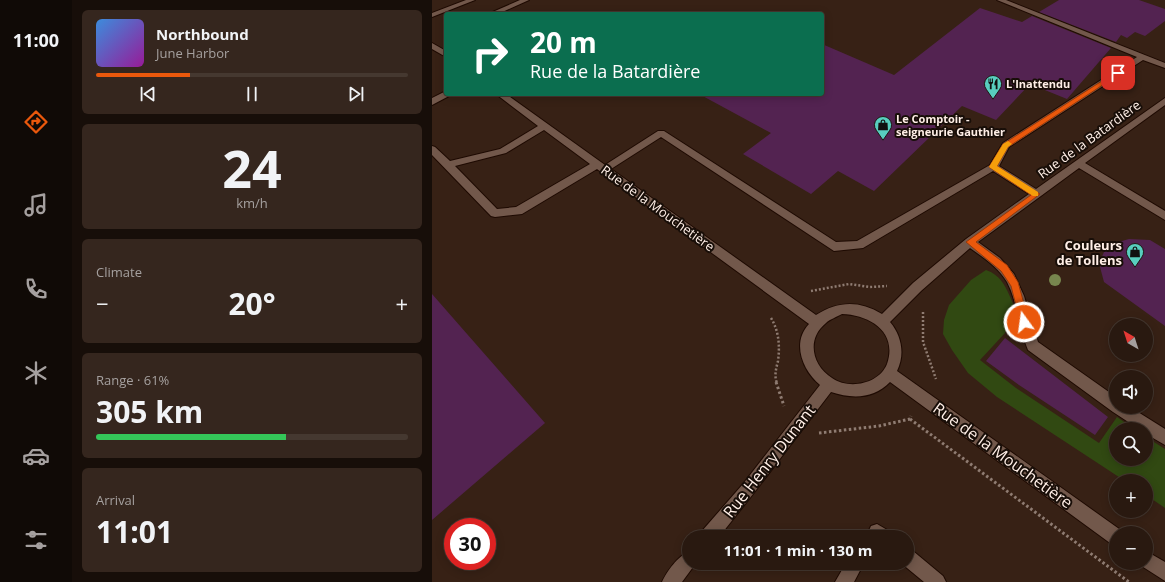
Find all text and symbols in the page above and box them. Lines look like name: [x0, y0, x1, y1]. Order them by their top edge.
text: 20 m: [530, 23, 597, 61]
text: Northbound: [156, 24, 249, 44]
text: 11:00: [13, 28, 59, 52]
icon: right: [464, 28, 516, 80]
text: June Harbor: [156, 44, 229, 62]
pin: [1101, 56, 1135, 90]
text: Rue de la Batardière: [530, 59, 700, 83]
icon: arrive: [1107, 62, 1129, 84]
restaurant icon: L'Inattendu: [983, 74, 1003, 99]
place label: L'Inattendu: [1006, 76, 1070, 91]
icon: previous: [137, 83, 159, 105]
icon: pause: [241, 83, 263, 105]
icon: next: [345, 83, 367, 105]
street label: Rue de la Batardière: [1034, 96, 1144, 182]
icon: directions: [22, 108, 50, 136]
place label: Le Comptoir - seigneurie Gauthier: [896, 111, 1005, 139]
shop icon: Le Comptoir - seigneurie Gauthier: [873, 115, 893, 140]
text: 24: [222, 132, 282, 203]
street label: Rue de la Mouchetière: [598, 161, 718, 255]
icon: music: [22, 191, 50, 219]
text: km/h: [236, 194, 268, 212]
place label: Couleurs de Tollens: [1057, 236, 1122, 269]
shop icon: Couleurs de Tollens: [1125, 242, 1145, 267]
text: Climate: [96, 263, 142, 281]
icon: phone: [22, 275, 50, 303]
text: 20°: [228, 283, 276, 324]
text: −: [96, 288, 109, 318]
text: +: [395, 288, 408, 318]
position arrow: [1003, 301, 1045, 343]
north arrow: [1109, 318, 1153, 362]
map controls: [1109, 318, 1153, 570]
icon: climate: [22, 359, 50, 387]
button: sound: [1109, 370, 1153, 414]
text: Range · 61%: [96, 371, 169, 389]
text: 305 km: [96, 391, 203, 432]
street label: Rue de la Mouchetière: [929, 397, 1077, 513]
street label: Rue Henry Dunant: [718, 400, 820, 522]
button: search: [1109, 422, 1153, 466]
icon: car: [22, 442, 50, 470]
button: +: [1109, 474, 1153, 518]
text: Arrival: [96, 491, 135, 509]
text: 11:01: [96, 511, 173, 552]
speed limit sign: 30: [444, 518, 496, 570]
icon: filters: [22, 526, 50, 554]
button: −: [1109, 526, 1153, 570]
text: 11:01 · 1 min · 130 m: [724, 540, 872, 560]

